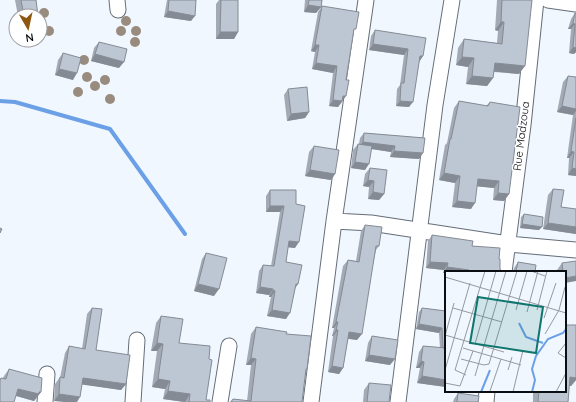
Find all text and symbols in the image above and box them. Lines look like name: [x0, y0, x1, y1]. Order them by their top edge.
north arrow: [8, 8, 48, 48]
text: N: [24, 30, 35, 45]
street label: Rue Madzoua: [510, 100, 532, 172]
inset map: [445, 271, 566, 392]

